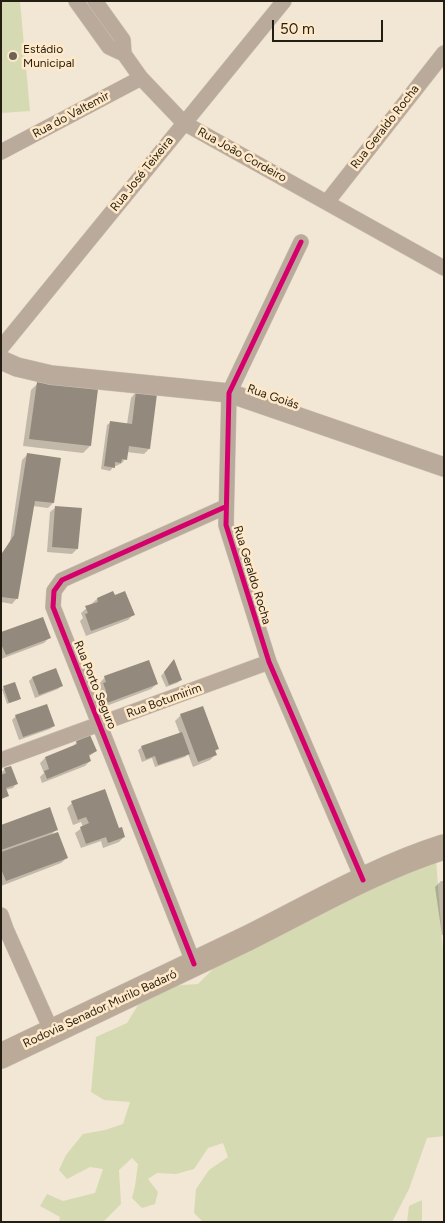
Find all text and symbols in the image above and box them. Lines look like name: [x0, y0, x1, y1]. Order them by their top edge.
scale bar: [275, 10, 386, 42]
text: 50 m: [280, 20, 315, 38]
place label: Estádio Municipal: [23, 42, 74, 70]
marker: Estádio Municipal: [7, 50, 19, 62]
street label: Rua Geraldo Rocha: [348, 82, 422, 172]
street label: Rua do Valtemir: [30, 89, 112, 141]
street label: Rua João Cordeiro: [195, 125, 289, 185]
street label: Rua José Teixeira: [107, 134, 177, 214]
street label: Rua Goiás: [245, 381, 301, 413]
street label: Rua Geraldo Rocha: [230, 524, 274, 626]
street label: Rua Porto Seguro: [71, 639, 119, 731]
street label: Rua Botumirim: [124, 681, 204, 721]
street label: Rodovia Senador Murilo Badaró: [21, 967, 179, 1051]

